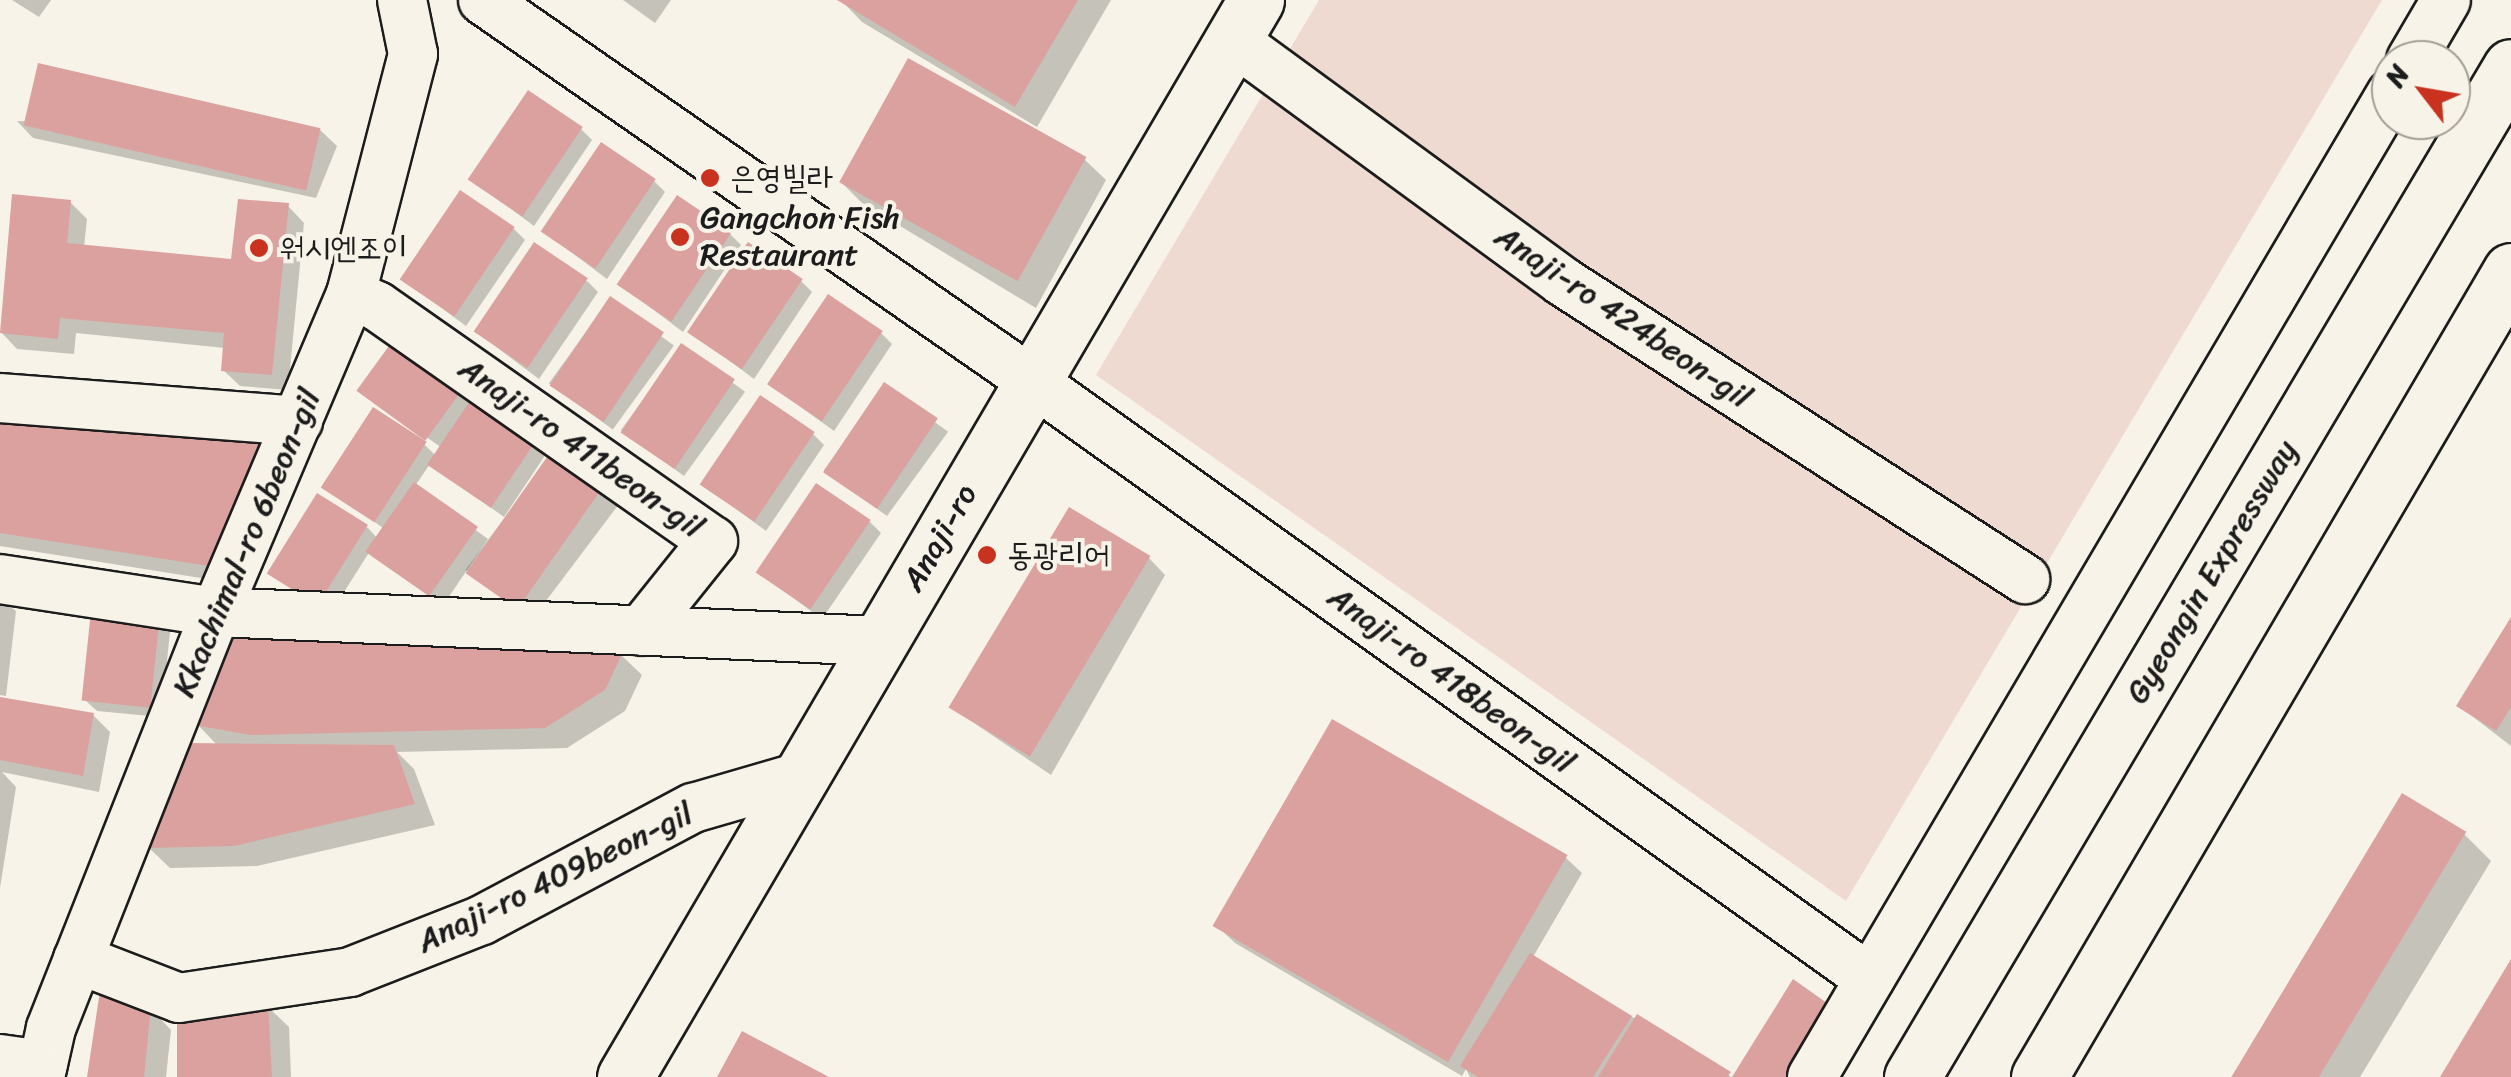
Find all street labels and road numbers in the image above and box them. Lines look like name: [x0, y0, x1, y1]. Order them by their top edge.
street label: Anaji-ro 424beon-gil: [1488, 217, 1758, 417]
street label: Anaji-ro 411beon-gil: [451, 349, 711, 547]
street label: Kkachimal-ro 6beon-gil: [165, 383, 329, 703]
street label: Gyeongin Expressway: [2118, 433, 2306, 711]
street label: Anaji-ro: [894, 478, 986, 598]
street label: Anaji-ro 418beon-gil: [1320, 578, 1582, 782]
street label: Anaji-ro 409beon-gil: [411, 795, 699, 961]

